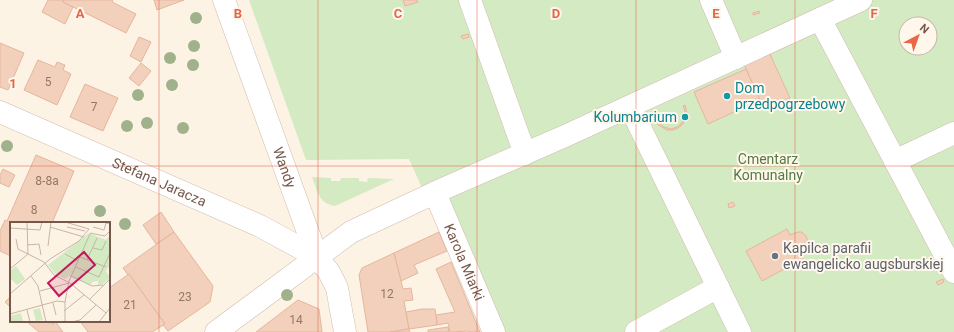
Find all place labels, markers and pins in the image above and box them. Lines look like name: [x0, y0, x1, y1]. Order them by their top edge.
place label: Dom przedpogrzebowy: [735, 80, 846, 112]
marker: Dom przedpogrzebowy: [722, 91, 732, 101]
place label: Kolumbarium: [593, 109, 677, 125]
marker: Kolumbarium: [680, 112, 690, 122]
place label: Kapilca parafii ewangelicko augsburskiej: [783, 240, 944, 272]
marker: Kapilca parafii ewangelicko augsburskiej: [770, 251, 780, 261]

